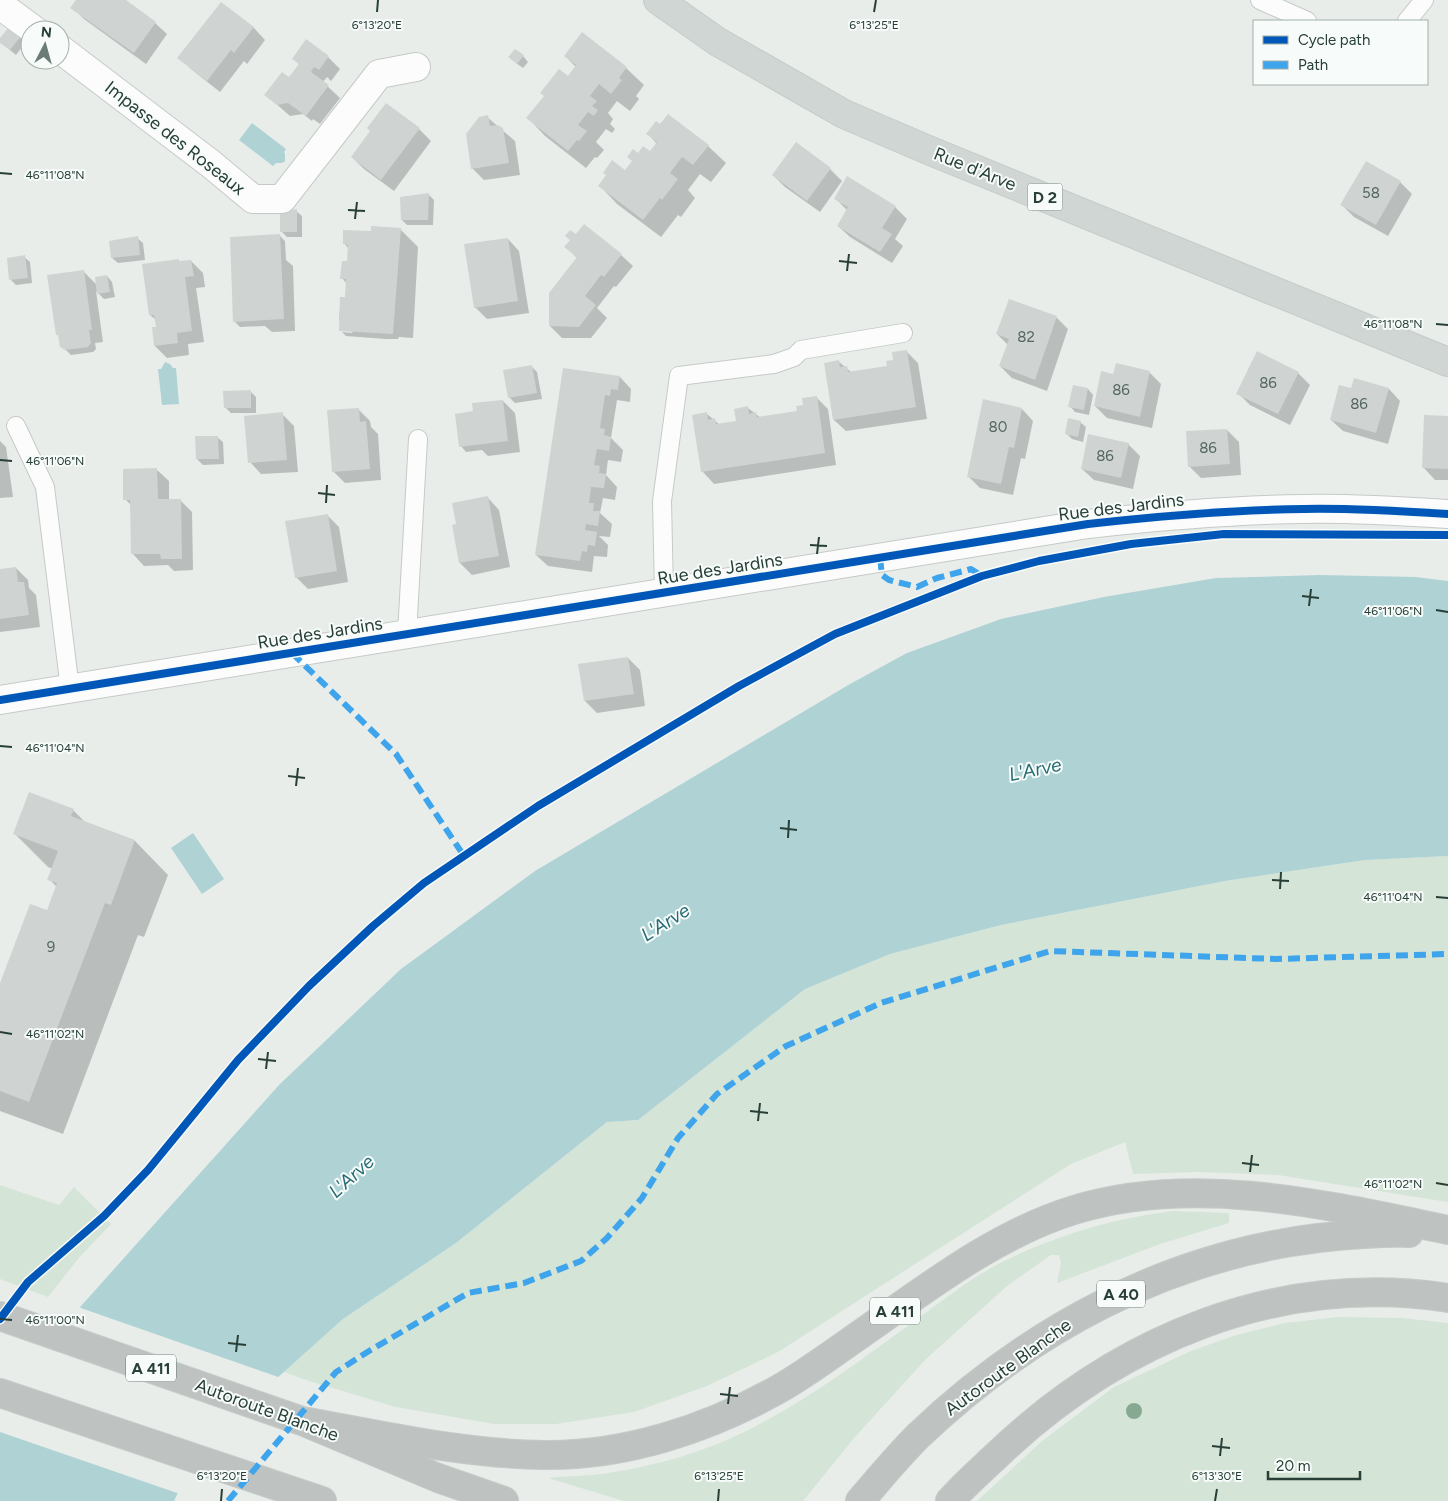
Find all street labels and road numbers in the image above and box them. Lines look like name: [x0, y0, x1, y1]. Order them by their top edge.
street label: Impasse des Roseaux: [100, 76, 250, 200]
street label: Rue d'Arve: [931, 143, 1020, 196]
road number: D 2: [1028, 183, 1062, 210]
street label: Rue des Jardins: [1057, 488, 1185, 526]
street label: Rue des Jardins: [656, 548, 784, 590]
street label: Rue des Jardins: [256, 612, 384, 654]
road number: A 40: [1097, 1280, 1145, 1308]
road number: A 411: [870, 1298, 920, 1324]
street label: Autoroute Blanche: [941, 1314, 1076, 1420]
road number: A 411: [126, 1355, 176, 1382]
street label: Autoroute Blanche: [192, 1374, 342, 1446]

